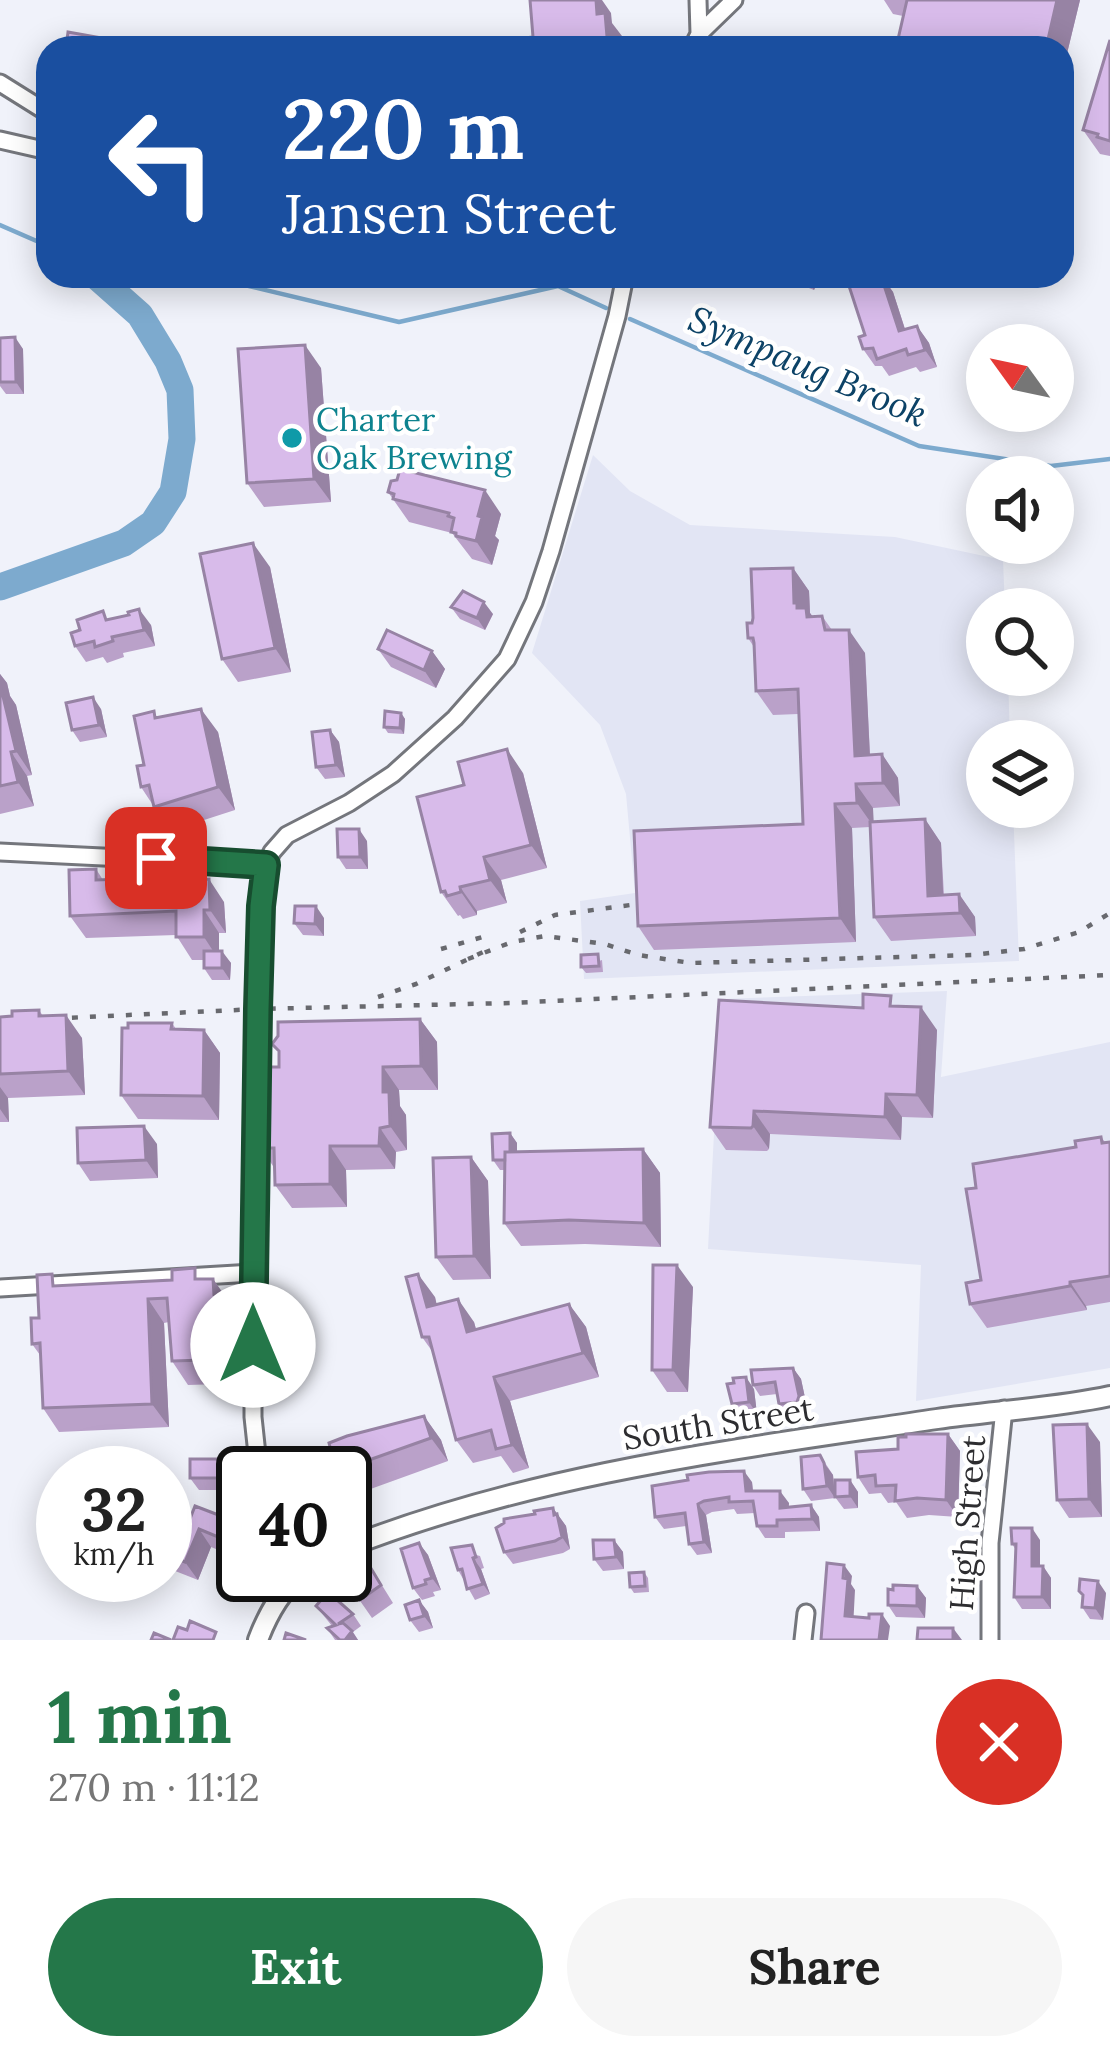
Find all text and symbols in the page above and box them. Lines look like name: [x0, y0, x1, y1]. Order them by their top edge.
text: 220 m: [282, 74, 524, 182]
icon: left: [84, 84, 240, 240]
text: Jansen Street: [282, 179, 616, 248]
water label: Sympaug Brook: [682, 295, 934, 437]
north arrow: [966, 324, 1074, 432]
map controls: [966, 324, 1074, 828]
place label: Charter Oak Brewing: [316, 398, 512, 478]
marker: Charter Oak Brewing: [279, 425, 305, 451]
button: sound: [966, 456, 1074, 564]
button: search: [966, 588, 1074, 696]
button: layers: [966, 720, 1074, 828]
pin: [105, 807, 207, 909]
icon: arrive: [123, 825, 189, 891]
position arrow: [190, 1282, 316, 1408]
street label: South Street: [620, 1387, 817, 1459]
street label: High Street: [940, 1434, 994, 1612]
speed limit sign: 40: [216, 1446, 372, 1602]
text: 32: [81, 1471, 147, 1547]
text: km/h: [73, 1535, 155, 1573]
text: 1 min: [48, 1671, 232, 1763]
button: close: [936, 1679, 1062, 1805]
text: 270 m · 11:12: [48, 1762, 260, 1812]
button: Exit: [48, 1898, 543, 2036]
button: Share: [567, 1898, 1062, 2036]

